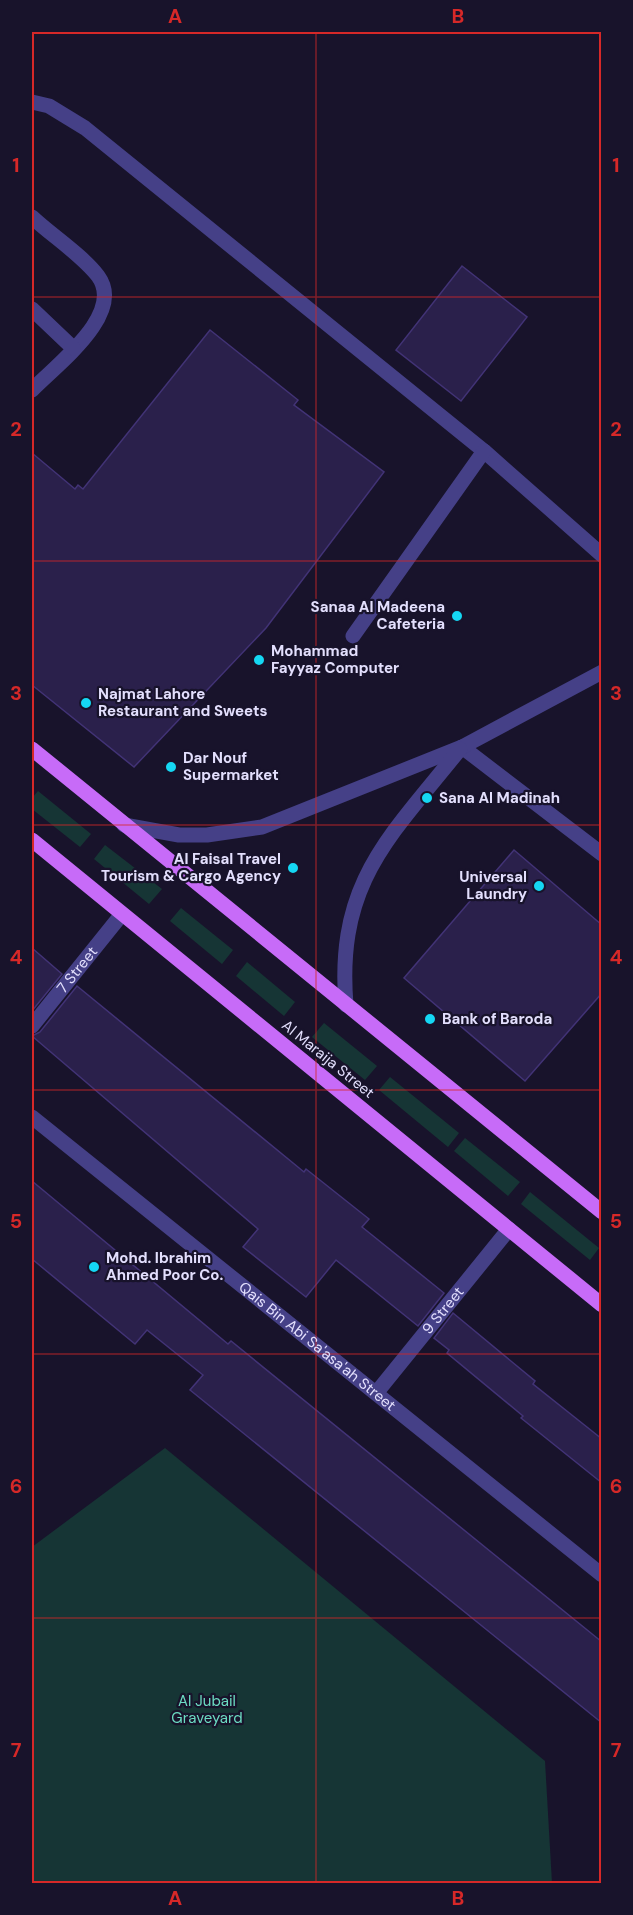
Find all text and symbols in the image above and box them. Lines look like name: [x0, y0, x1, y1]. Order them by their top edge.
text: A: [168, 3, 182, 29]
text: B: [452, 3, 464, 29]
text: 1: [12, 152, 20, 178]
text: 1: [612, 152, 620, 178]
text: 2: [10, 416, 22, 442]
text: 2: [610, 416, 622, 442]
place label: Sanaa Al Madeena Cafeteria: [311, 597, 445, 634]
marker: Sanaa Al Madeena Cafeteria: [450, 609, 464, 623]
place label: Mohammad Fayyaz Computer: [271, 641, 399, 678]
marker: Mohammad Fayyaz Computer: [252, 653, 266, 667]
text: 3: [10, 680, 22, 706]
text: 3: [610, 680, 622, 706]
place label: Najmat Lahore Restaurant and Sweets: [98, 684, 267, 721]
marker: Najmat Lahore Restaurant and Sweets: [79, 696, 93, 710]
place label: Dar Nouf Supermarket: [183, 748, 279, 785]
marker: Dar Nouf Supermarket: [164, 760, 178, 774]
place label: Sana Al Madinah: [439, 788, 560, 808]
marker: Sana Al Madinah: [420, 791, 434, 805]
place label: Al Faisal Travel Tourism & Cargo Agency: [101, 849, 281, 886]
marker: Al Faisal Travel Tourism & Cargo Agency: [286, 861, 300, 875]
place label: Universal Laundry: [459, 867, 527, 904]
marker: Universal Laundry: [532, 879, 546, 893]
street label: 7 Street: [52, 942, 102, 997]
text: 4: [10, 944, 23, 970]
text: 4: [610, 944, 623, 970]
place label: Bank of Baroda: [442, 1009, 552, 1029]
marker: Bank of Baroda: [423, 1012, 437, 1026]
street label: Al Maraija Street: [278, 1015, 379, 1103]
text: 5: [10, 1208, 22, 1234]
text: 5: [610, 1208, 622, 1234]
place label: Mohd. Ibrahim Ahmed Poor Co.: [106, 1248, 223, 1285]
marker: Mohd. Ibrahim Ahmed Poor Co.: [87, 1260, 101, 1274]
street label: Qais Bin Abi Sa'asa'ah Street: [235, 1277, 400, 1416]
street label: 9 Street: [418, 1282, 469, 1338]
text: 6: [10, 1473, 22, 1499]
text: 6: [610, 1473, 622, 1499]
park label: Al Jubail Graveyard: [171, 1691, 243, 1728]
text: 7: [11, 1737, 22, 1763]
text: 7: [611, 1737, 622, 1763]
text: A: [168, 1885, 182, 1911]
text: B: [452, 1885, 464, 1911]

